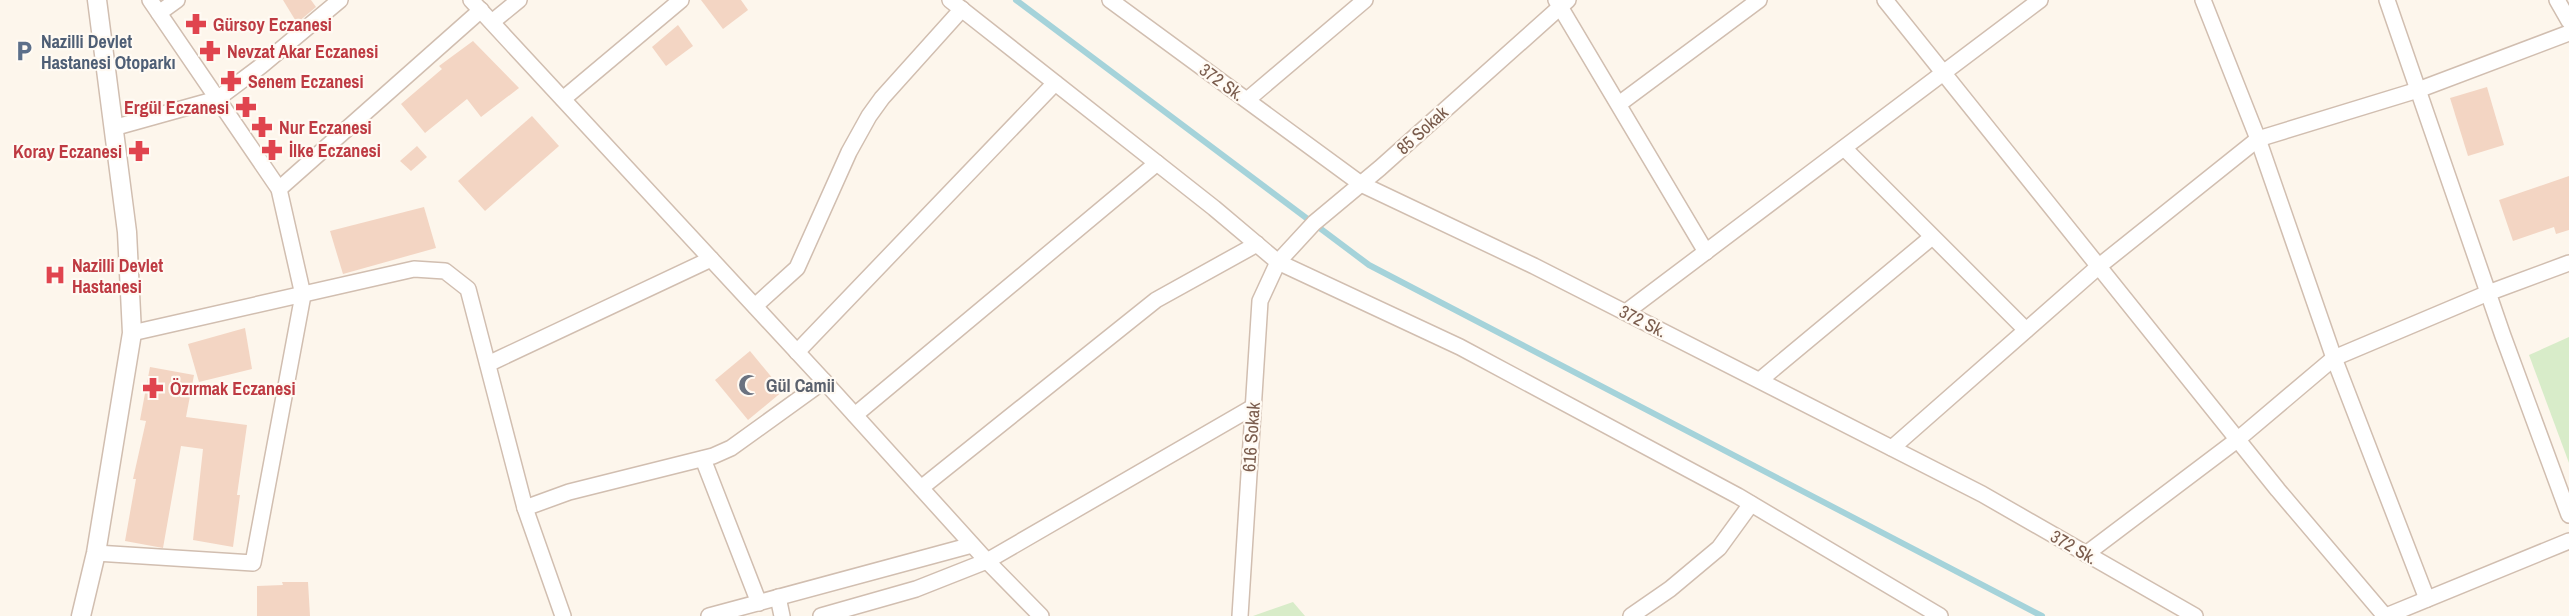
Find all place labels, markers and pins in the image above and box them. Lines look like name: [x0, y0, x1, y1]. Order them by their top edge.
pharmacy icon: Gürsoy Eczanesi: [184, 12, 208, 36]
place label: Gürsoy Eczanesi: [213, 12, 332, 37]
place label: Nazilli Devlet Hastanesi Otoparkı: [41, 29, 176, 75]
parking icon: Nazilli Devlet Hastanesi Otoparkı: [12, 39, 36, 63]
pharmacy icon: Nevzat Akar Eczanesi: [198, 39, 222, 63]
place label: Nevzat Akar Eczanesi: [227, 39, 378, 64]
pharmacy icon: Senem Eczanesi: [219, 69, 243, 93]
place label: Senem Eczanesi: [248, 69, 364, 94]
place label: Ergül Eczanesi: [124, 95, 229, 120]
pharmacy icon: Ergül Eczanesi: [234, 95, 258, 119]
pharmacy icon: Nur Eczanesi: [250, 115, 274, 139]
place label: Nur Eczanesi: [279, 115, 372, 140]
pharmacy icon: İlke Eczanesi: [260, 138, 284, 162]
place label: İlke Eczanesi: [289, 138, 381, 163]
place label: Koray Eczanesi: [13, 139, 122, 164]
pharmacy icon: Koray Eczanesi: [127, 139, 151, 163]
place label: Nazilli Devlet Hastanesi: [72, 253, 163, 299]
hospital icon: Nazilli Devlet Hastanesi: [43, 263, 67, 287]
mosque icon: Gül Camii: [737, 373, 761, 397]
place label: Gül Camii: [766, 373, 835, 398]
pharmacy icon: Özırmak Eczanesi: [141, 376, 165, 400]
place label: Özırmak Eczanesi: [170, 376, 296, 401]

